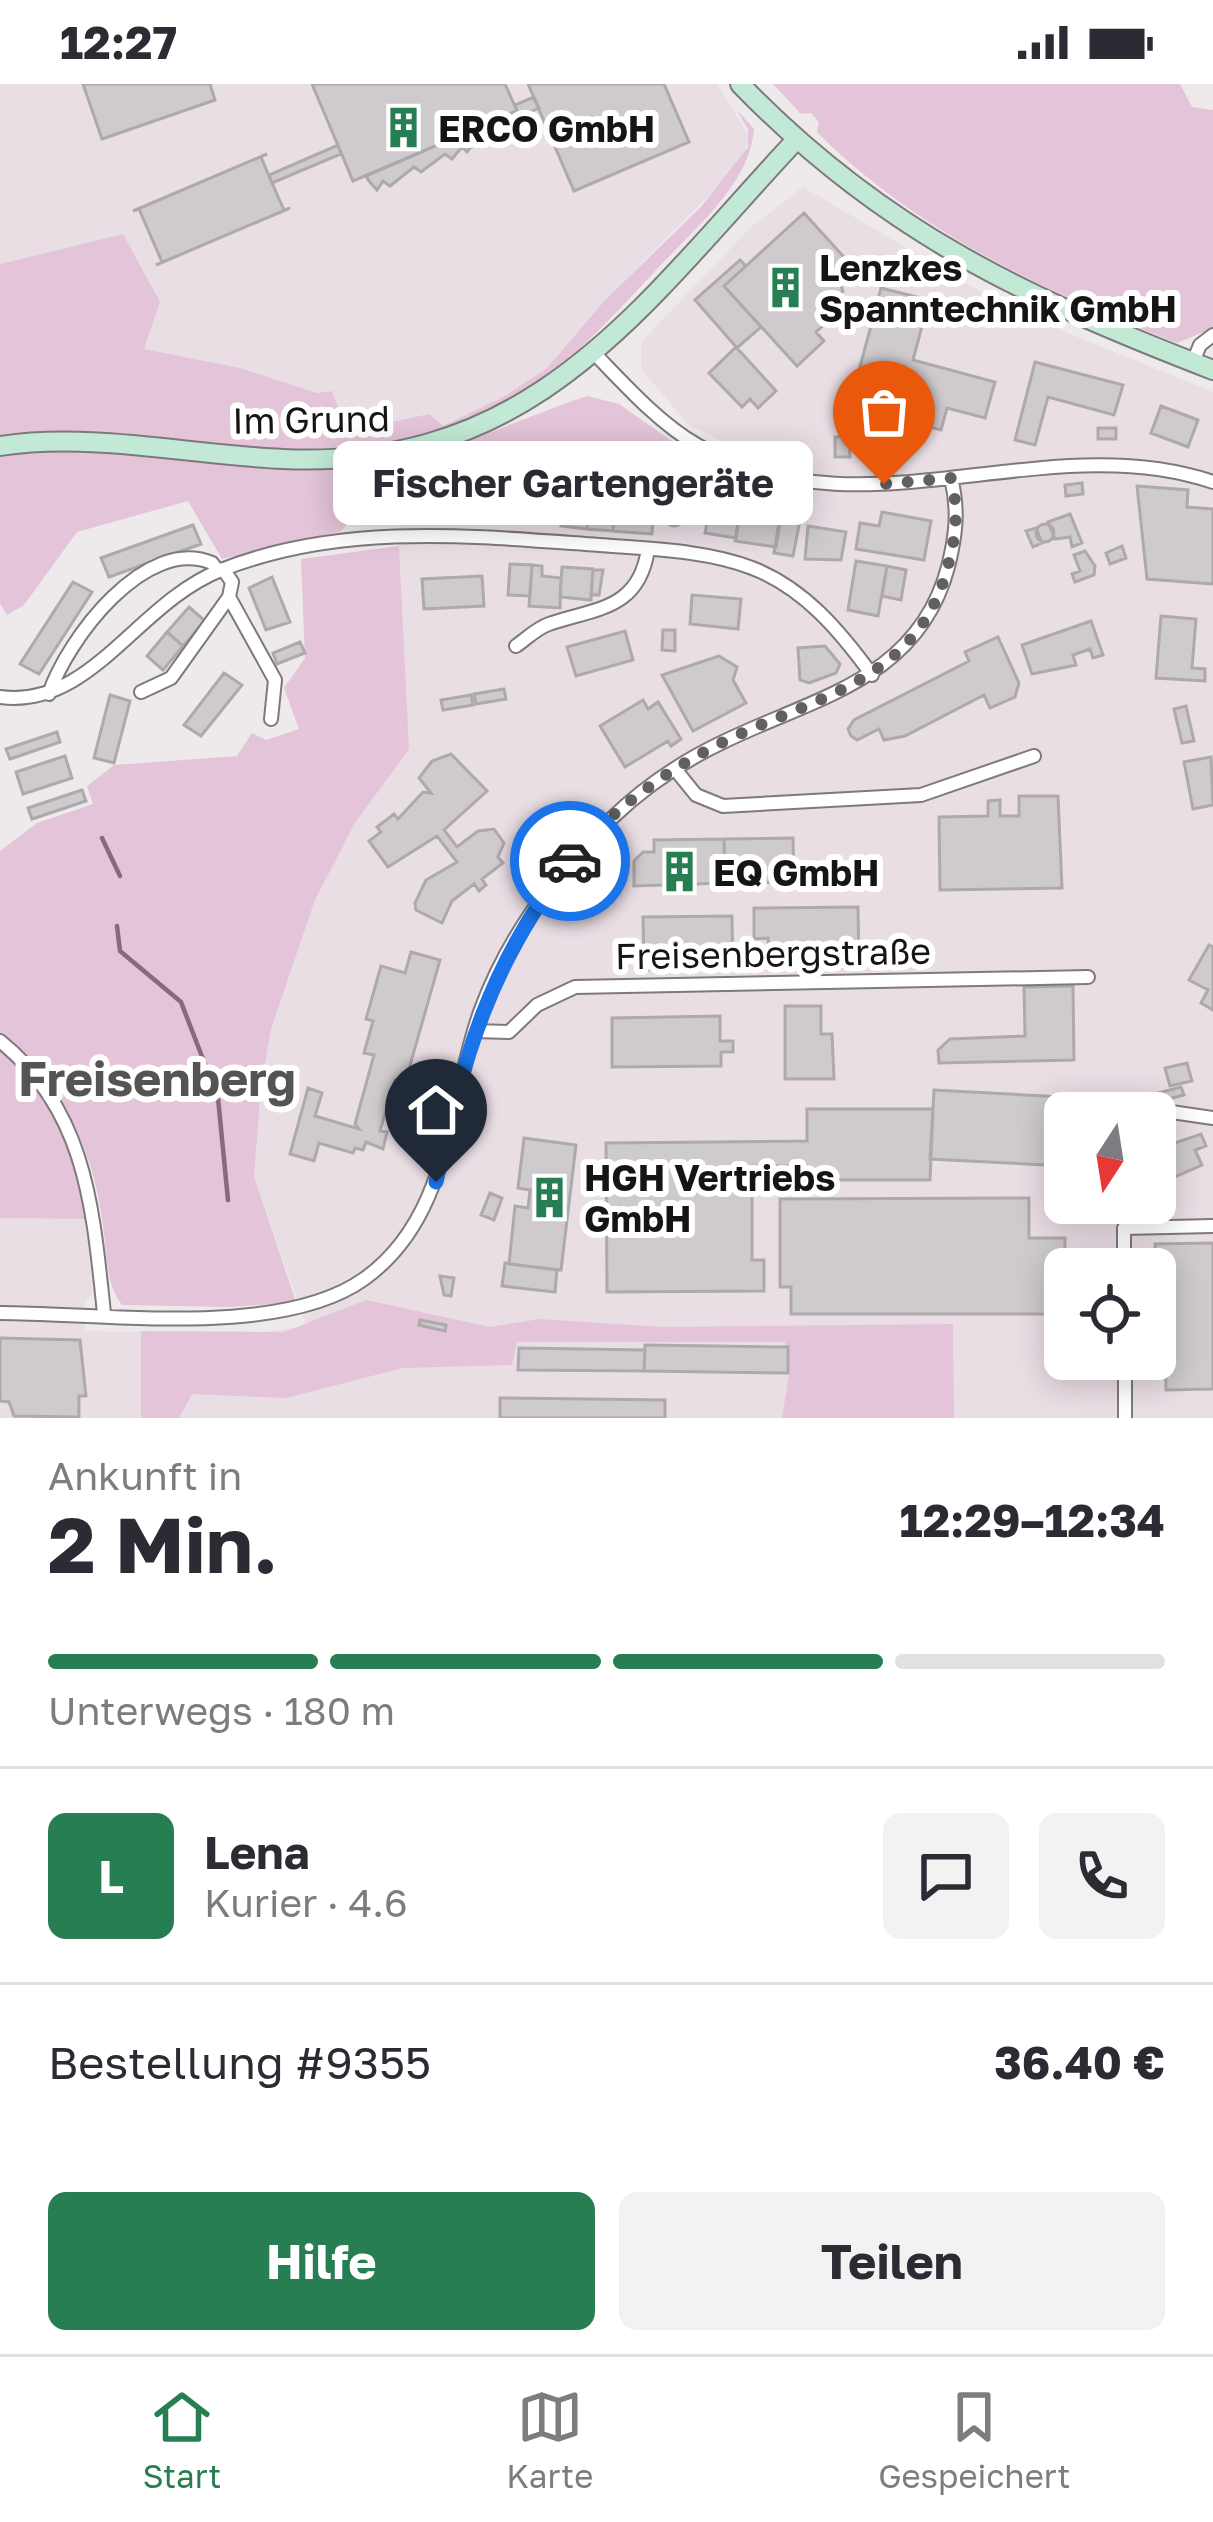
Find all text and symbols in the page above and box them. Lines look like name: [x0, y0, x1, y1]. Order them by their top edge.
text: 12:27: [60, 15, 177, 69]
building icon: ERCO GmbH: [381, 105, 427, 151]
place label: ERCO GmbH: [438, 107, 655, 150]
place label: Lenzkes Spanntechnik GmbH: [819, 246, 1177, 330]
building icon: Lenzkes Spanntechnik GmbH: [762, 265, 808, 311]
pin: [833, 361, 935, 484]
icon: bag: [851, 379, 917, 445]
street label: Im Grund: [232, 396, 390, 442]
callout: Fischer Gartengeräte: [332, 442, 812, 526]
text: Fischer Gartengeräte: [372, 459, 774, 506]
courier: [510, 801, 630, 921]
icon: car: [537, 828, 603, 894]
building icon: EQ GmbH: [656, 849, 702, 895]
place label: EQ GmbH: [713, 851, 879, 894]
street label: Freisenbergstraße: [615, 929, 931, 977]
district label: Freisenberg: [18, 1049, 296, 1107]
pin: [385, 1059, 487, 1182]
icon: home: [403, 1077, 469, 1143]
north arrow: [1044, 1092, 1176, 1224]
map controls: [1044, 1092, 1176, 1380]
place label: HGH Vertriebs GmbH: [584, 1156, 835, 1240]
building icon: HGH Vertriebs GmbH: [527, 1175, 573, 1221]
button: locate: [1044, 1248, 1176, 1380]
text: Ankunft in: [48, 1452, 242, 1499]
text: 12:29–12:34: [899, 1493, 1165, 1547]
text: 2 Min.: [48, 1497, 278, 1590]
text: Unterwegs · 180 m: [48, 1687, 395, 1734]
button: chat: [883, 1813, 1009, 1939]
button: phone: [1039, 1813, 1165, 1939]
text: Lena: [204, 1825, 310, 1879]
text: L: [98, 1849, 124, 1903]
text: Kurier · 4.6: [204, 1879, 408, 1926]
text: Bestellung #9355: [48, 2035, 431, 2089]
text: 36.40 €: [994, 2035, 1165, 2089]
button: Hilfe: [48, 2192, 595, 2330]
button: Teilen: [619, 2192, 1165, 2330]
tab: Start: [142, 2384, 221, 2495]
tab: Karte: [506, 2384, 593, 2495]
tab: Gespeichert: [878, 2384, 1071, 2495]

